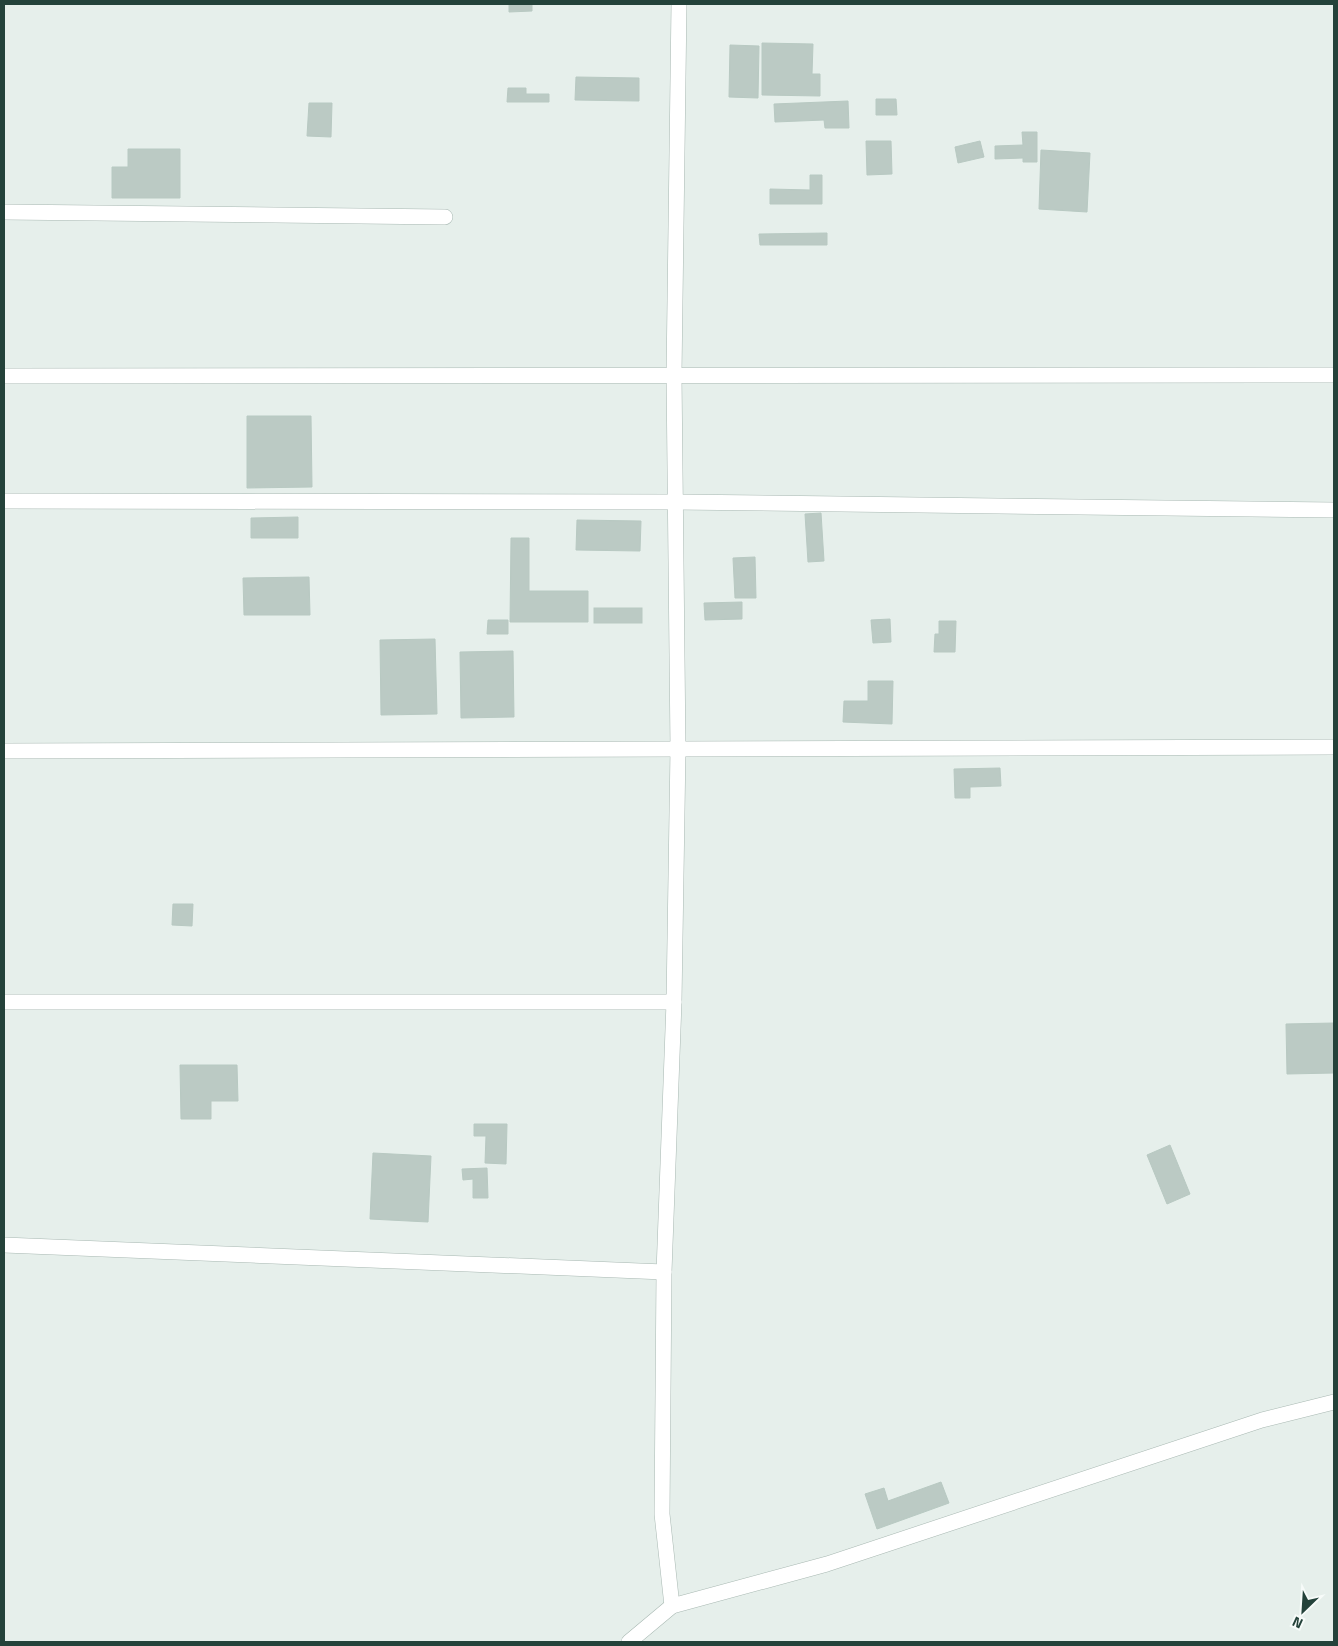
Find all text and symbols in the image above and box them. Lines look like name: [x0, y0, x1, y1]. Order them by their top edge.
north arrow: [1278, 1586, 1328, 1636]
text: N: [1288, 1612, 1306, 1635]

